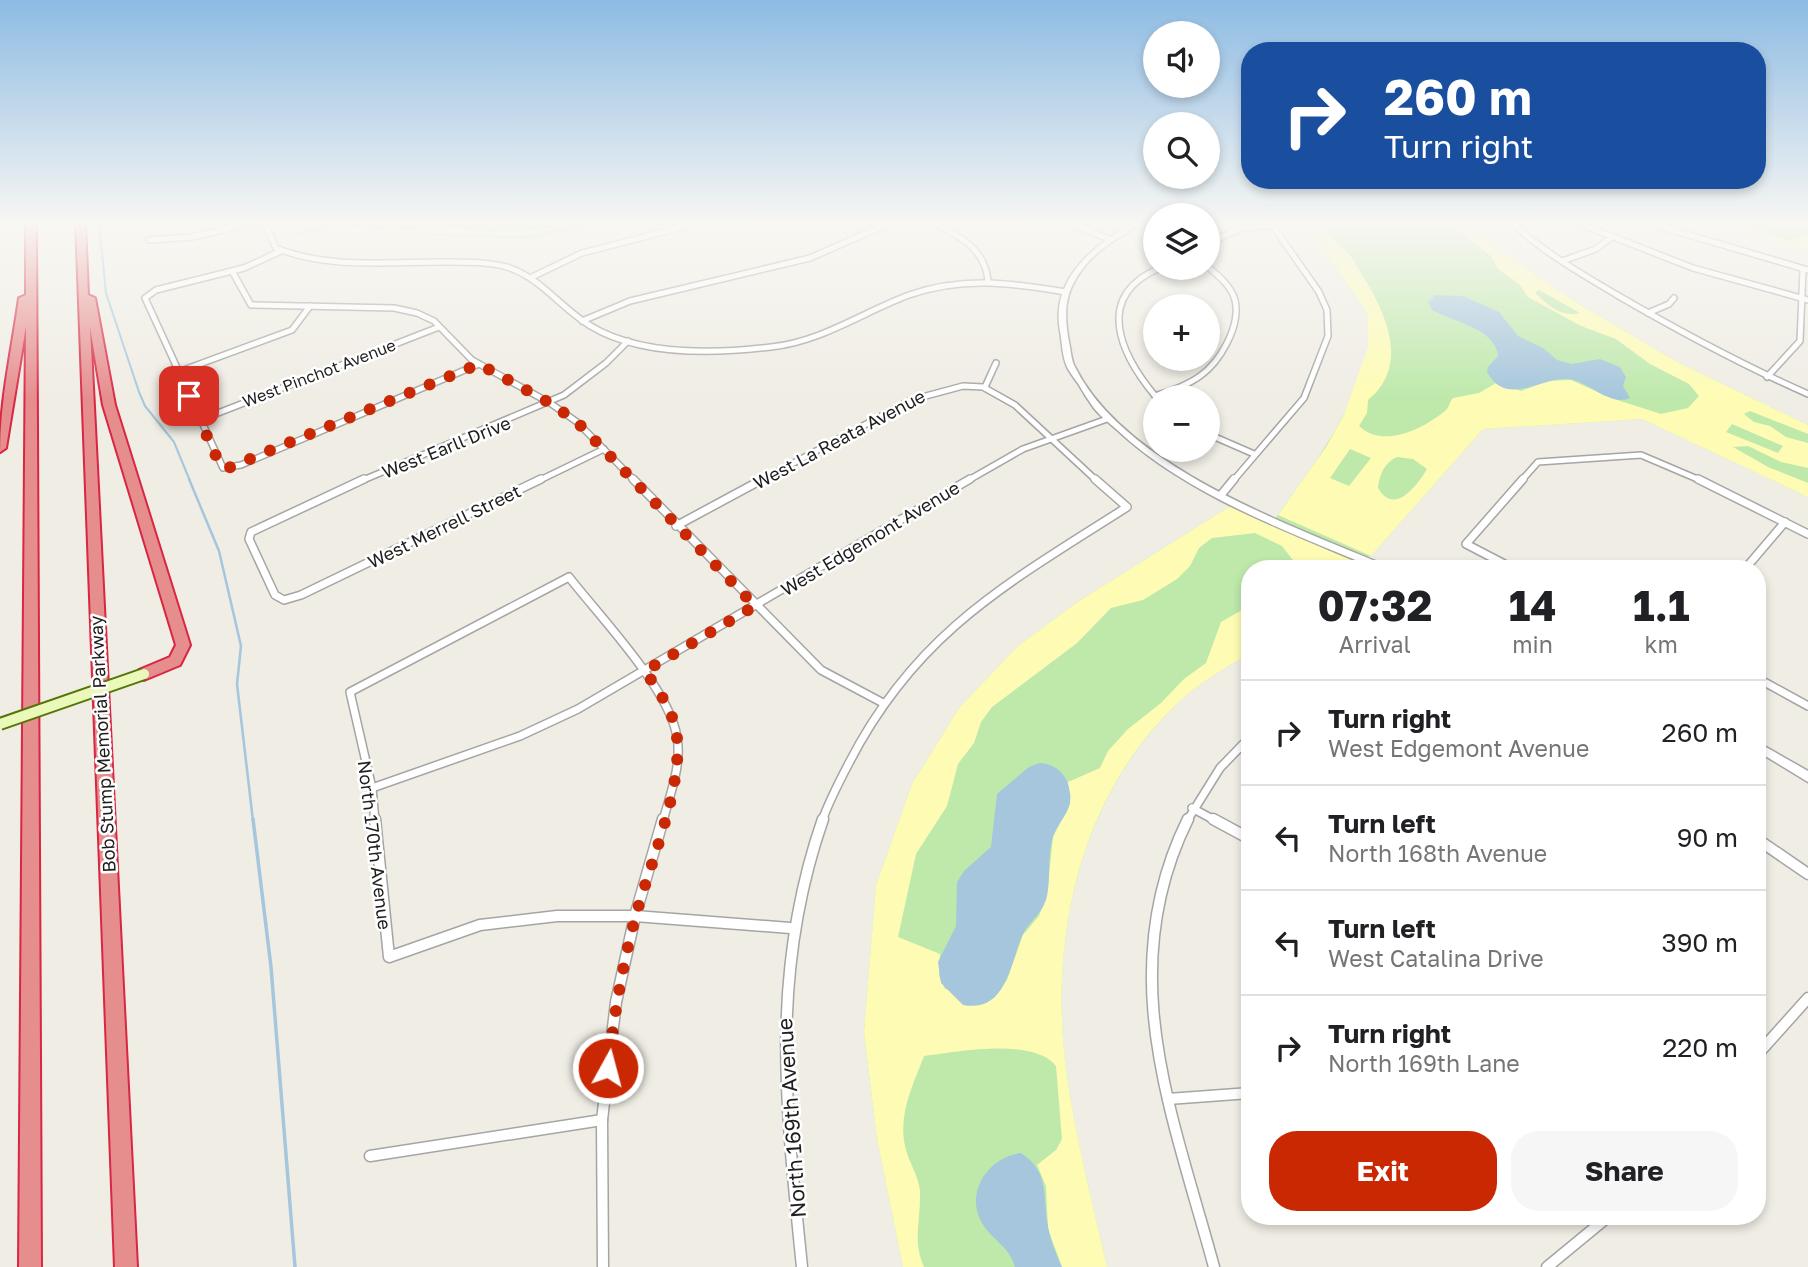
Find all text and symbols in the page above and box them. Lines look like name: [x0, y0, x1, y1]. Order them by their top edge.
map controls: [1143, 21, 1220, 462]
button: sound: [1143, 21, 1220, 98]
text: 260 m: [1384, 67, 1532, 126]
icon: right: [1269, 70, 1360, 161]
button: search: [1143, 112, 1220, 189]
text: Turn right: [1384, 127, 1533, 165]
button: layers: [1143, 203, 1220, 280]
button: +: [1143, 294, 1220, 371]
street label: West Pinchot Avenue: [240, 335, 398, 411]
pin: [159, 366, 219, 426]
icon: arrive: [170, 377, 208, 415]
street label: West La Reata Avenue: [749, 384, 929, 494]
button: −: [1143, 385, 1220, 462]
street label: West Earll Drive: [378, 411, 514, 483]
street label: West Edgemont Avenue: [777, 476, 963, 600]
street label: West Merrell Street: [364, 479, 524, 573]
text: 07:32: [1317, 580, 1432, 630]
text: 14: [1509, 580, 1557, 630]
text: 1.1: [1633, 580, 1690, 630]
street label: Bob Stump Memorial Parkway: [84, 615, 120, 873]
text: Arrival: [1339, 630, 1411, 658]
text: min: [1512, 630, 1553, 658]
text: km: [1645, 630, 1678, 658]
text: Turn right: [1328, 703, 1451, 734]
icon: right: [1269, 714, 1307, 752]
text: 260 m: [1662, 717, 1738, 748]
text: West Edgemont Avenue: [1328, 734, 1589, 762]
street label: North 170th Avenue: [354, 759, 396, 931]
text: Turn left: [1328, 808, 1436, 839]
icon: left: [1269, 819, 1307, 857]
text: 90 m: [1677, 822, 1738, 853]
text: North 168th Avenue: [1328, 839, 1547, 867]
text: Turn left: [1328, 913, 1436, 944]
icon: left: [1269, 924, 1307, 962]
text: 390 m: [1661, 927, 1738, 958]
text: West Catalina Drive: [1328, 944, 1544, 972]
street label: North 169th Avenue: [771, 1017, 811, 1219]
text: Turn right: [1328, 1018, 1451, 1049]
icon: right: [1269, 1029, 1307, 1067]
position arrow: [571, 1031, 645, 1105]
text: 220 m: [1662, 1032, 1738, 1063]
text: North 169th Lane: [1328, 1049, 1520, 1077]
button: Exit: [1269, 1131, 1497, 1211]
button: Share: [1511, 1131, 1738, 1211]

